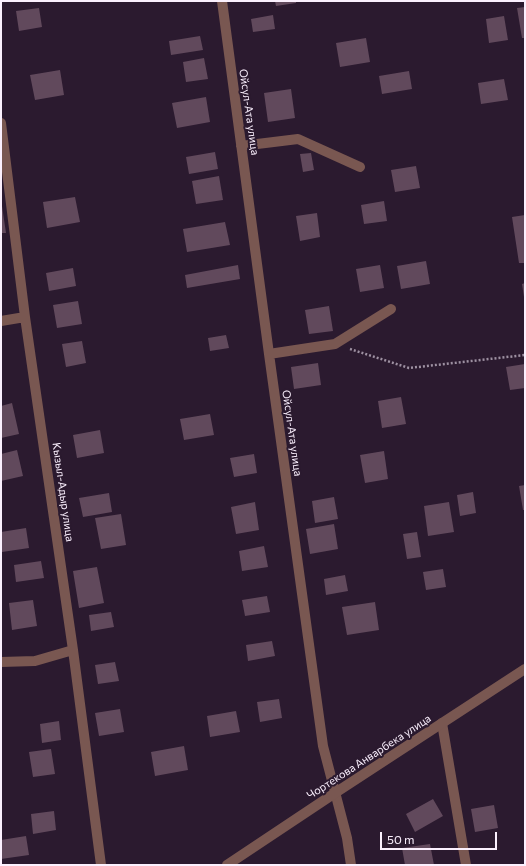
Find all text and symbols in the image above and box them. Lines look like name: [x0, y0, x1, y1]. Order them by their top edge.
street label: Ойсул-Ата улица: [236, 68, 262, 156]
street label: Ойсул-Ата улица: [279, 389, 305, 477]
street label: Кызыл-Адыр улица: [50, 442, 76, 542]
street label: Чортекова Анварбека улица: [305, 712, 433, 802]
scale bar: [382, 824, 499, 850]
text: 50 m: [387, 832, 415, 846]

